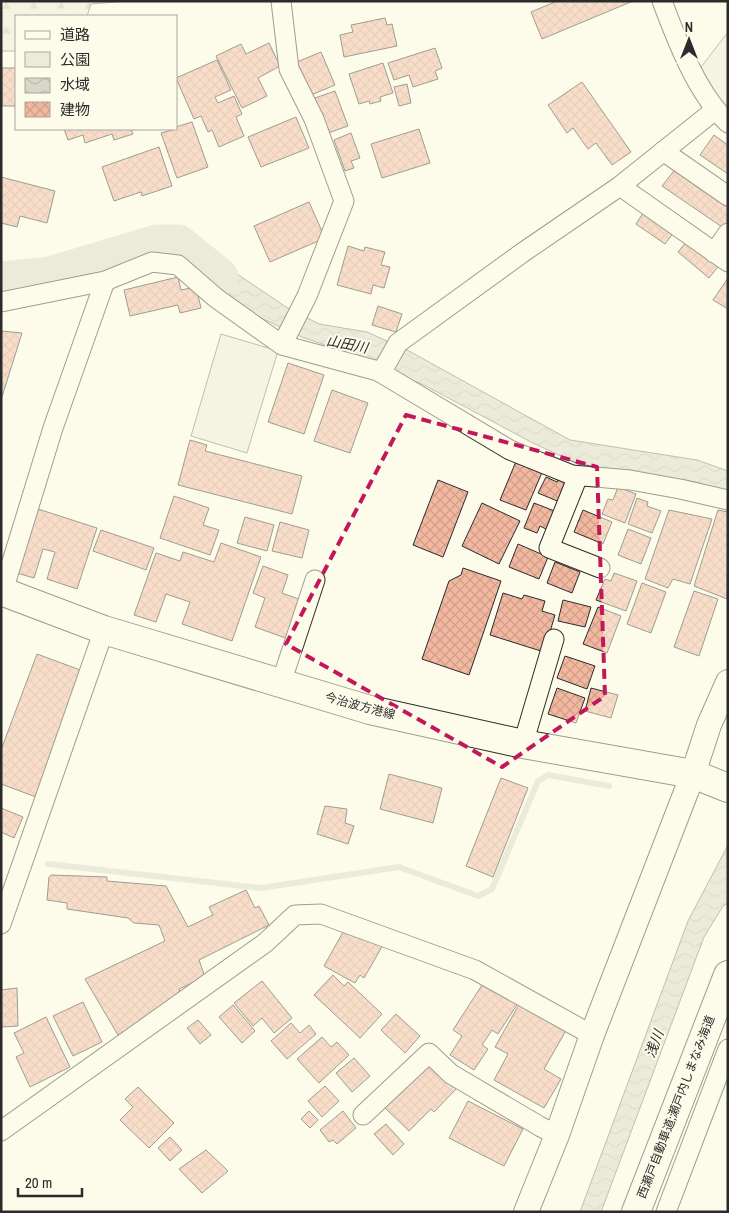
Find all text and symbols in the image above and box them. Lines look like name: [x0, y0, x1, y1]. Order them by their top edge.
legend: [15, 15, 178, 130]
north arrow: [664, 15, 714, 65]
text: N: [685, 18, 693, 36]
text: 道路: [60, 24, 90, 45]
text: 公園: [60, 49, 90, 70]
text: 水域: [60, 74, 90, 95]
text: 建物: [60, 99, 90, 120]
water label: 山田川: [325, 331, 371, 357]
street label: 今治波方港線: [323, 689, 397, 723]
street label: 西瀬戸自動車道;瀬戸内しまなみ海道: [634, 1013, 718, 1201]
water label: 浅川: [641, 1026, 668, 1060]
scale bar: [18, 1166, 81, 1198]
text: 20 m: [25, 1172, 52, 1193]

